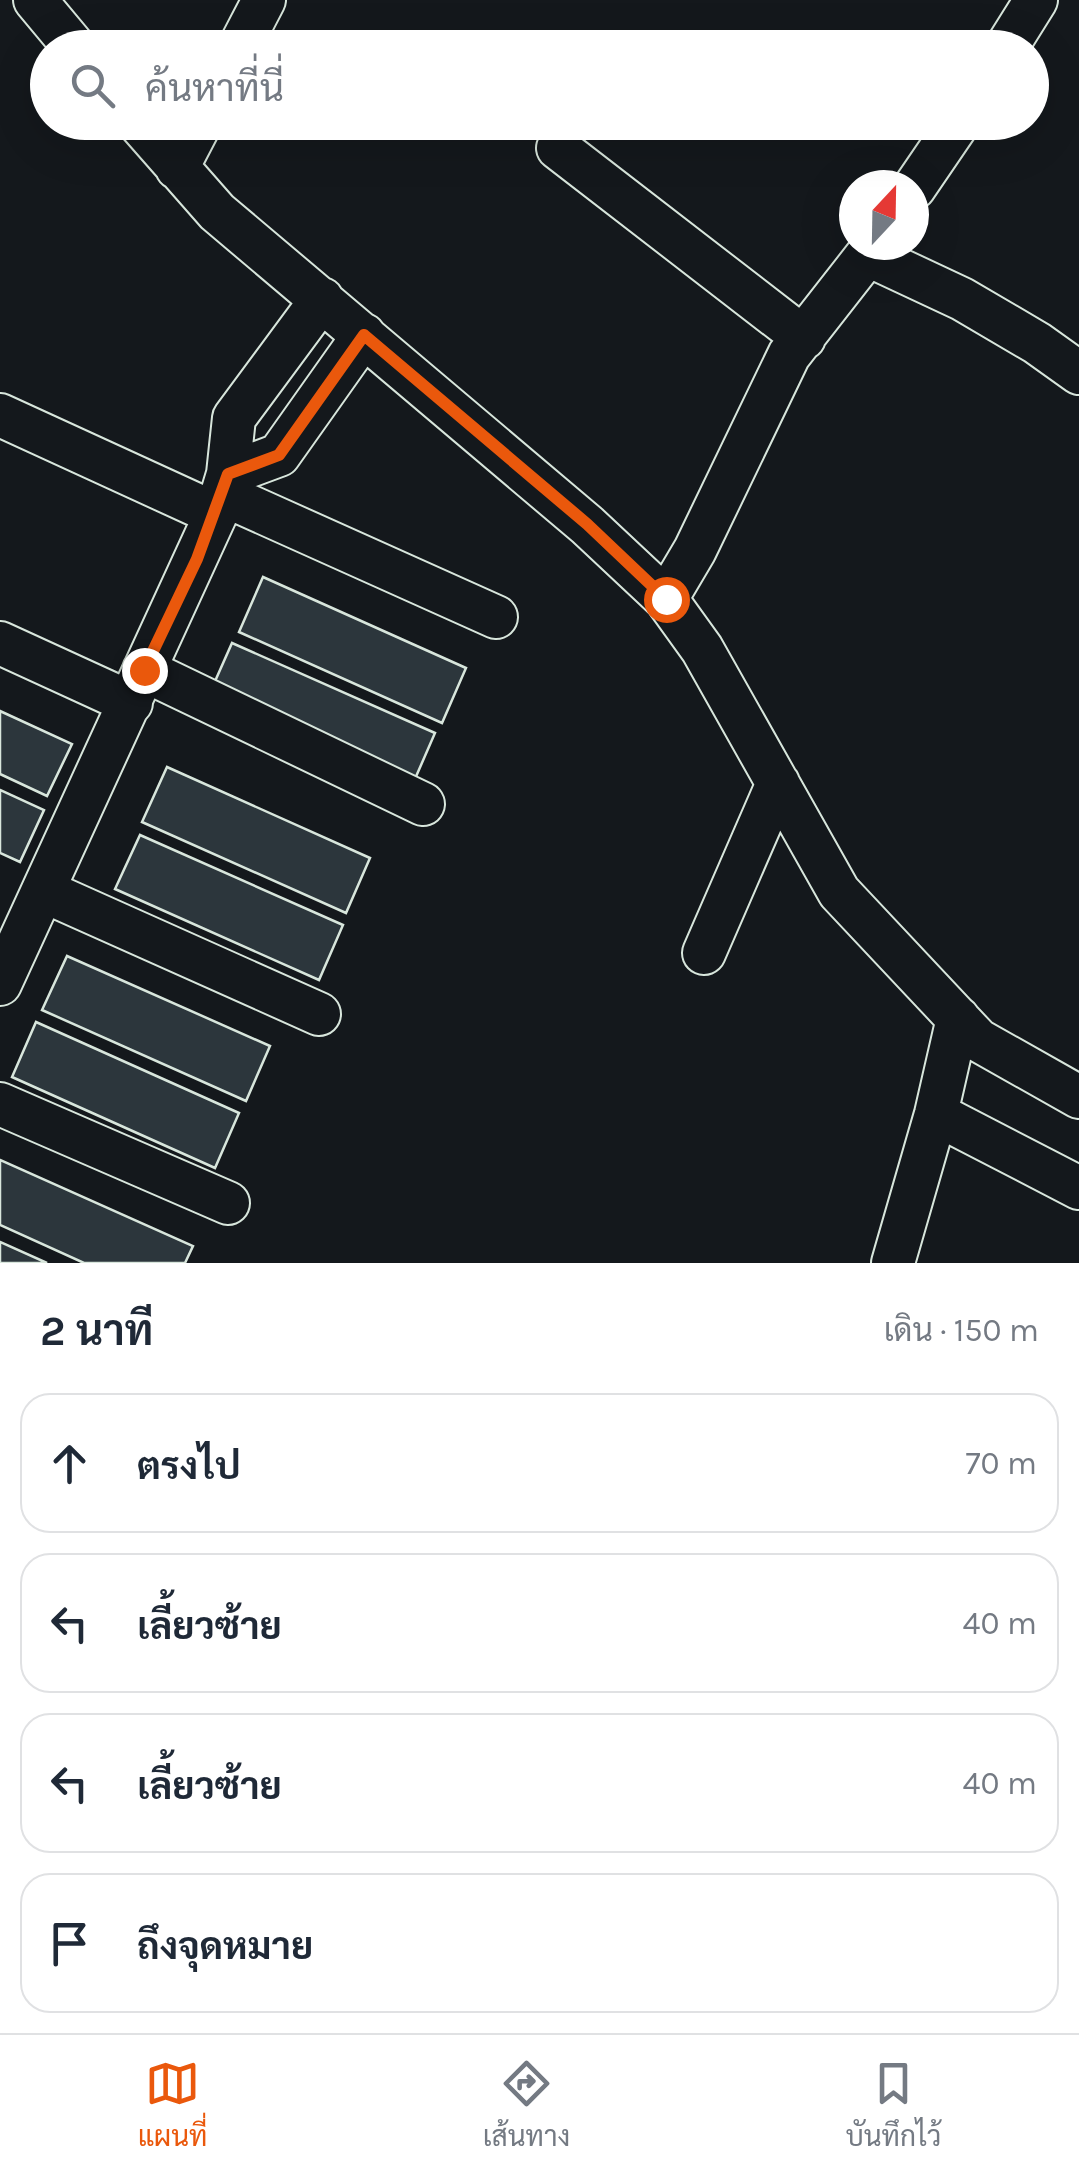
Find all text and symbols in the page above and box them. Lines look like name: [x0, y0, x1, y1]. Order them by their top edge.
search box: [30, 30, 1049, 140]
icon: search: [65, 58, 120, 113]
text: ค้นหาที่นี่: [145, 66, 284, 111]
north arrow: [839, 170, 929, 260]
route start: [644, 577, 690, 623]
route end: [122, 648, 168, 694]
text: 2 นาที: [40, 1306, 153, 1356]
text: เดิน · 150 m: [884, 1312, 1039, 1349]
icon: ahead: [42, 1436, 97, 1491]
text: ตรงไป: [137, 1444, 241, 1489]
text: 70 m: [965, 1445, 1037, 1482]
icon: left: [42, 1596, 97, 1651]
text: เลี้ยวซ้าย: [137, 1604, 282, 1649]
text: 40 m: [963, 1605, 1037, 1642]
icon: left: [42, 1756, 97, 1811]
text: เลี้ยวซ้าย: [137, 1764, 282, 1809]
text: 40 m: [963, 1765, 1037, 1802]
icon: arrive: [42, 1916, 97, 1971]
text: ถึงจุดหมาย: [137, 1924, 313, 1969]
tab: แผนที่: [138, 2056, 208, 2153]
tab: เส้นทาง: [483, 2056, 570, 2153]
tab: บันทึกไว้: [846, 2056, 941, 2153]

